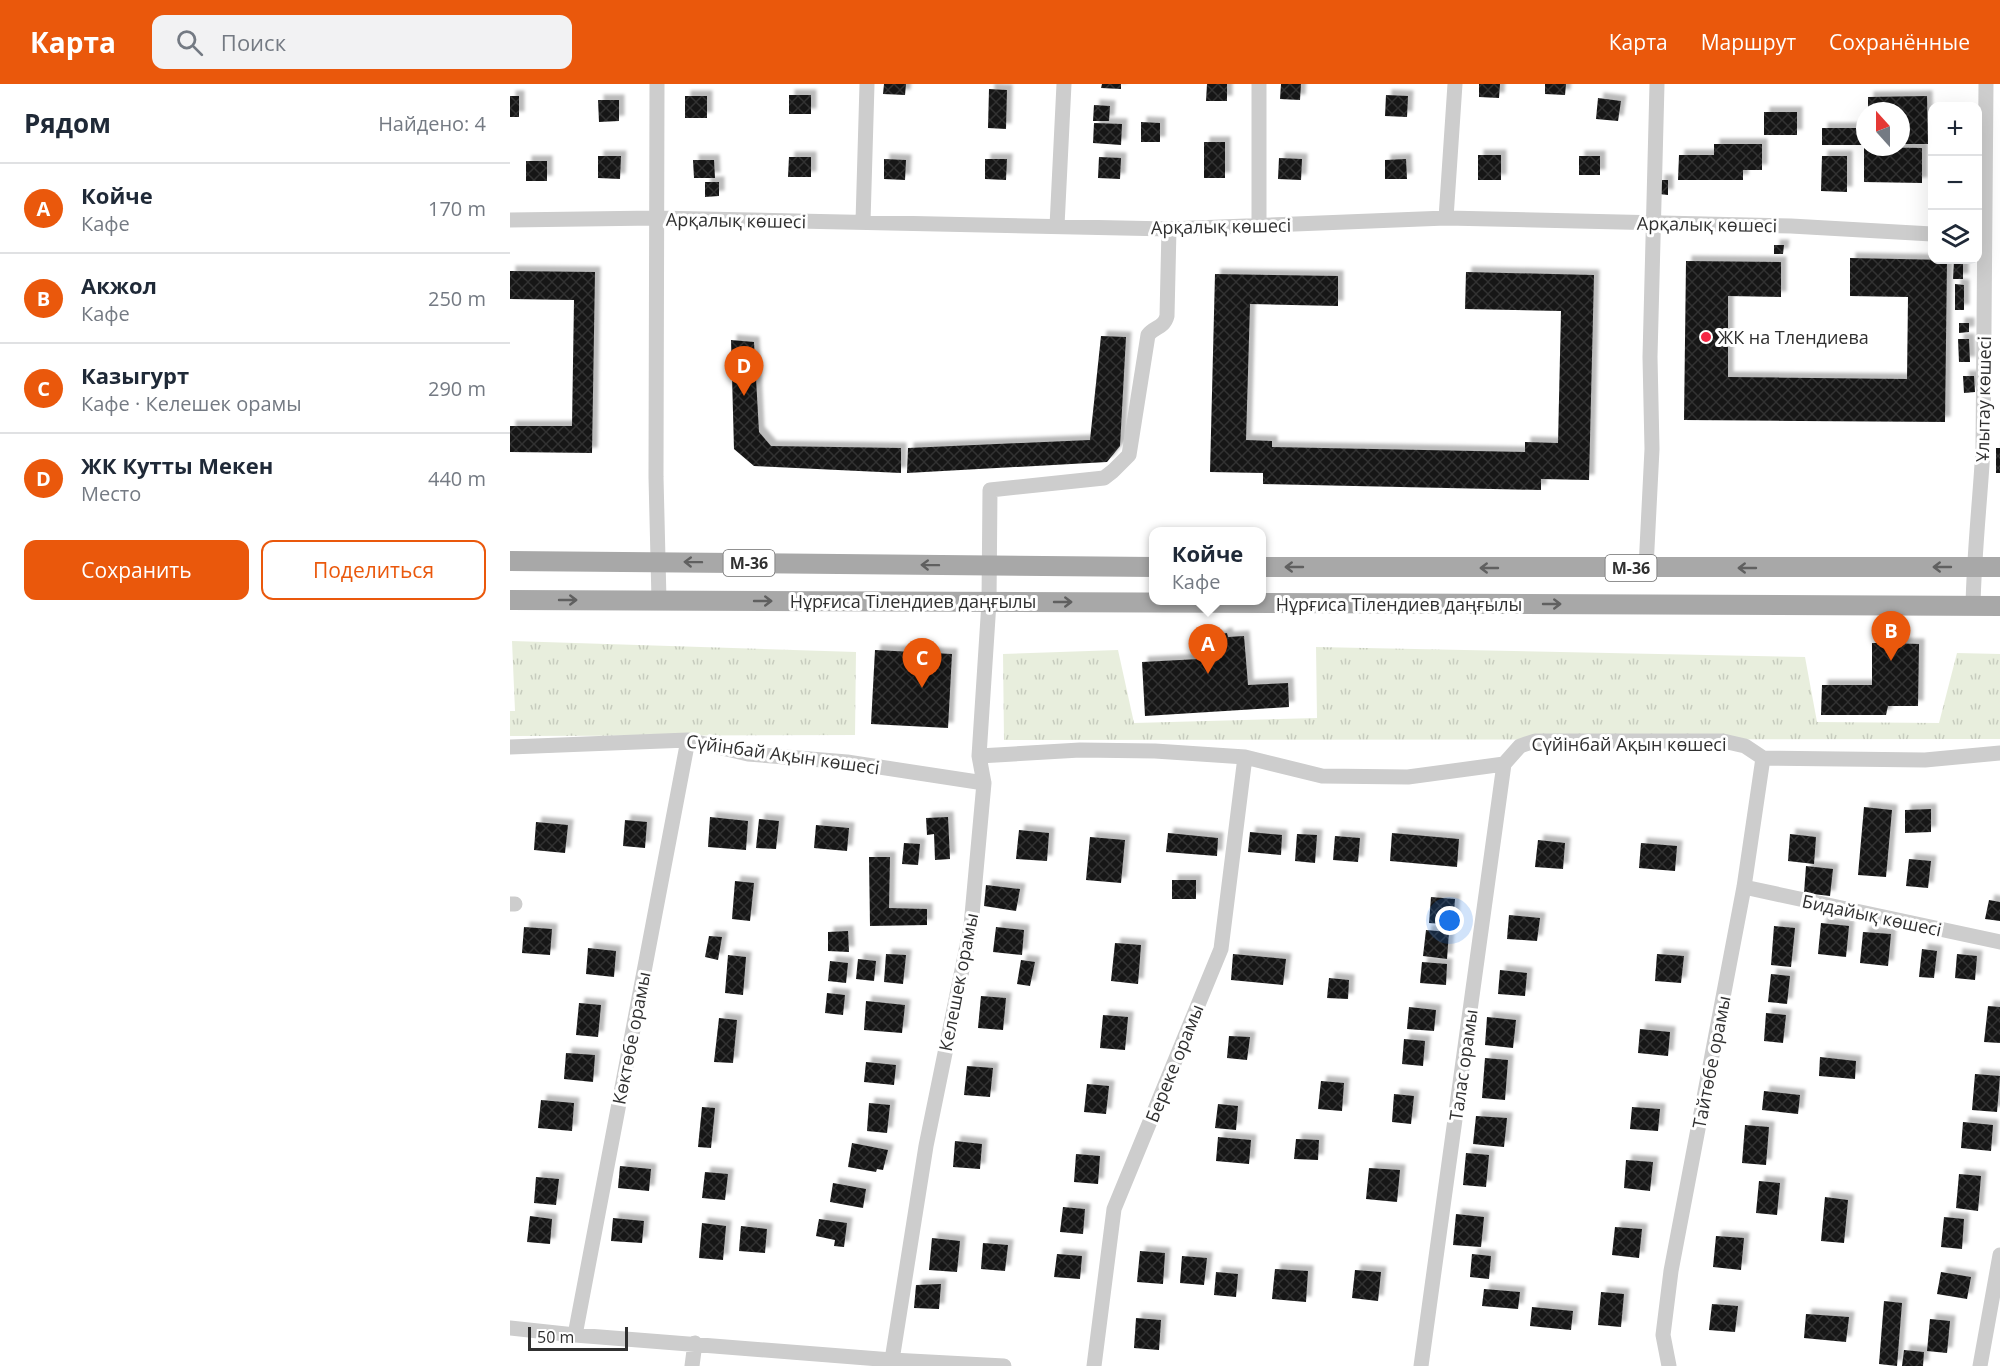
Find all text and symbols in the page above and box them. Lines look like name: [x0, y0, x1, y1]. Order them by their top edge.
search box: [152, 15, 572, 69]
text: Карта: [30, 23, 116, 61]
icon: search: [173, 26, 206, 59]
text: Поиск: [221, 27, 286, 57]
text: Карта: [1609, 28, 1668, 56]
text: Маршрут: [1701, 28, 1796, 56]
text: Сохранённые: [1829, 28, 1970, 56]
north arrow: [1856, 102, 1910, 156]
map controls: [1928, 102, 1982, 264]
button: +: [1928, 102, 1982, 156]
text: Рядом: [24, 105, 111, 141]
text: Найдено: 4: [378, 110, 486, 137]
button: −: [1928, 156, 1982, 210]
text: Койче: [81, 180, 153, 210]
text: A: [37, 195, 50, 222]
text: 170 m: [428, 195, 486, 222]
street label: Арқалық көшесі: [666, 207, 806, 233]
text: Кафе: [81, 210, 130, 237]
button: layers: [1928, 210, 1982, 264]
street label: Арқалық көшесі: [1637, 211, 1777, 237]
street label: Арқалық көшесі: [1151, 213, 1291, 239]
text: Акжол: [81, 270, 157, 300]
text: B: [37, 285, 50, 312]
text: 250 m: [428, 285, 486, 312]
text: Кафе: [81, 300, 130, 327]
place label: ЖК на Тлендиева: [1718, 325, 1869, 349]
marker: ЖК на Тлендиева: [1699, 330, 1713, 344]
street label: Ұлытау көшесі: [1970, 336, 1996, 462]
pin: D: [724, 346, 764, 396]
text: Казыгурт: [81, 360, 189, 390]
text: C: [37, 375, 50, 402]
text: 290 m: [428, 375, 486, 402]
text: Кафе · Келешек орамы: [81, 390, 302, 417]
text: ЖК Кутты Мекен: [81, 450, 273, 480]
text: D: [36, 465, 51, 492]
text: 440 m: [428, 465, 486, 492]
text: Место: [81, 480, 141, 507]
popup: [1149, 527, 1266, 605]
text: Койче: [1172, 538, 1243, 568]
button: Сохранить: [24, 540, 249, 600]
button: Поделиться: [261, 540, 486, 600]
road number: M-36: [724, 550, 774, 576]
road number: M-36: [1606, 555, 1656, 581]
one-way arrow: [684, 556, 704, 568]
one-way arrow: [921, 559, 941, 571]
one-way arrow: [1284, 561, 1304, 573]
one-way arrow: [1932, 561, 1952, 573]
one-way arrow: [1479, 562, 1499, 574]
one-way arrow: [1737, 562, 1757, 574]
text: Кафе: [1172, 568, 1221, 595]
street label: Нұрғиса Тілендиев даңғылы: [790, 589, 1036, 613]
street label: Нұрғиса Тілендиев даңғылы: [1276, 592, 1522, 616]
one-way arrow: [558, 594, 578, 606]
one-way arrow: [753, 595, 773, 607]
one-way arrow: [1053, 596, 1073, 608]
one-way arrow: [1542, 598, 1562, 610]
pin: B: [1872, 612, 1910, 661]
pin: A: [1188, 624, 1228, 674]
pin: C: [902, 638, 942, 688]
street label: Сүйінбай Ақын көшесі: [685, 729, 881, 779]
street label: Сүйінбай Ақын көшесі: [1531, 732, 1727, 756]
street label: Бидайық көшесі: [1800, 889, 1944, 941]
your location: [1435, 906, 1464, 935]
street label: Келешек орамы: [933, 911, 983, 1053]
street label: Көктөбе орамы: [606, 970, 656, 1106]
street label: Тайтөбе орамы: [1686, 993, 1736, 1131]
street label: Береке орамы: [1139, 1000, 1209, 1126]
street label: Талас орамы: [1443, 1008, 1483, 1122]
scale bar: [528, 1324, 628, 1352]
text: 50 m: [537, 1326, 574, 1348]

